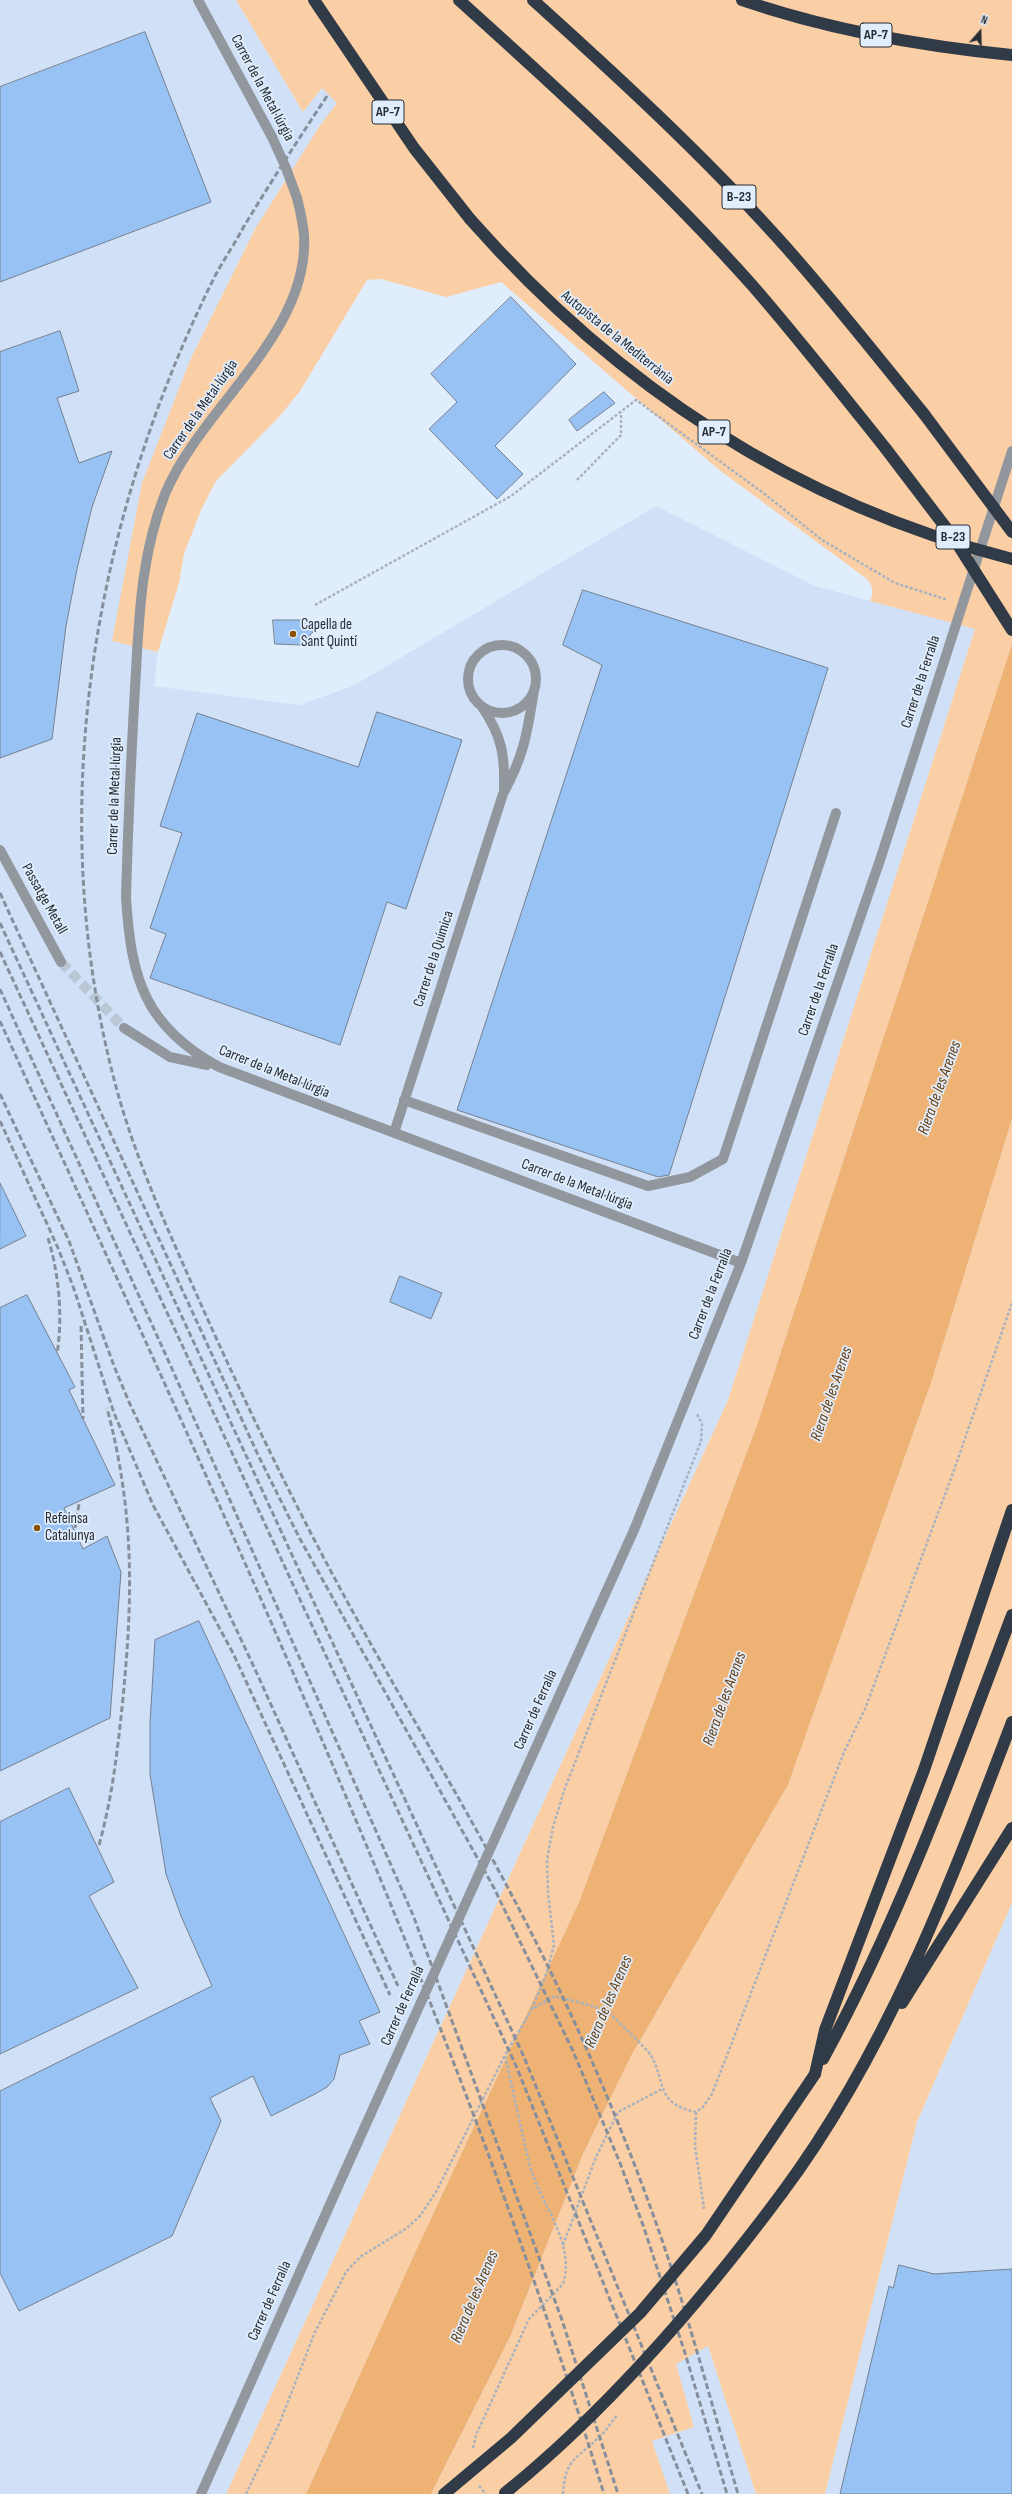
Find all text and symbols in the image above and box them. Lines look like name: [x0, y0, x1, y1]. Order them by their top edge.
north arrow: [960, 12, 1000, 52]
text: N: [979, 13, 989, 27]
road number: AP-7: [860, 23, 892, 47]
street label: Carrer de la Metal·lúrgia: [226, 32, 298, 144]
road number: AP-7: [372, 100, 404, 124]
road number: B-23: [722, 185, 756, 209]
street label: Autopista de la Mediterrània: [557, 287, 677, 389]
street label: Carrer de la Metal·lúrgia: [160, 357, 242, 463]
road number: AP-7: [698, 420, 730, 444]
road number: B-23: [936, 525, 970, 549]
place label: Capella de Sant Quintí: [301, 616, 357, 651]
marker: Capella de Sant Quintí: [288, 629, 298, 639]
street label: Carrer de la Ferralla: [898, 633, 944, 731]
street label: Carrer de la Metal·lúrgia: [104, 737, 126, 855]
street label: Passatge Metall: [17, 861, 71, 937]
street label: Carrer de la Química: [410, 909, 458, 1009]
street label: Carrer de la Ferralla: [795, 941, 843, 1039]
water label: Riera de les Arenes: [914, 1039, 966, 1137]
street label: Carrer de la Metal·lúrgia: [216, 1042, 332, 1102]
street label: Carrer de la Metal·lúrgia: [519, 1155, 635, 1215]
street label: Carrer de la Ferralla: [685, 1246, 737, 1342]
water label: Riera de les Arenes: [807, 1344, 857, 1444]
place label: Refeinsa Catalunya: [45, 1510, 95, 1545]
marker: Refeinsa Catalunya: [32, 1523, 42, 1533]
water label: Riera de les Arenes: [699, 1650, 751, 1748]
street label: Carrer de Ferralla: [510, 1667, 562, 1753]
water label: Riera de les Arenes: [581, 1953, 637, 2051]
street label: Carrer de Ferralla: [377, 1963, 429, 2049]
water label: Riera de les Arenes: [447, 2248, 503, 2346]
street label: Carrer de Ferralla: [244, 2258, 296, 2344]

